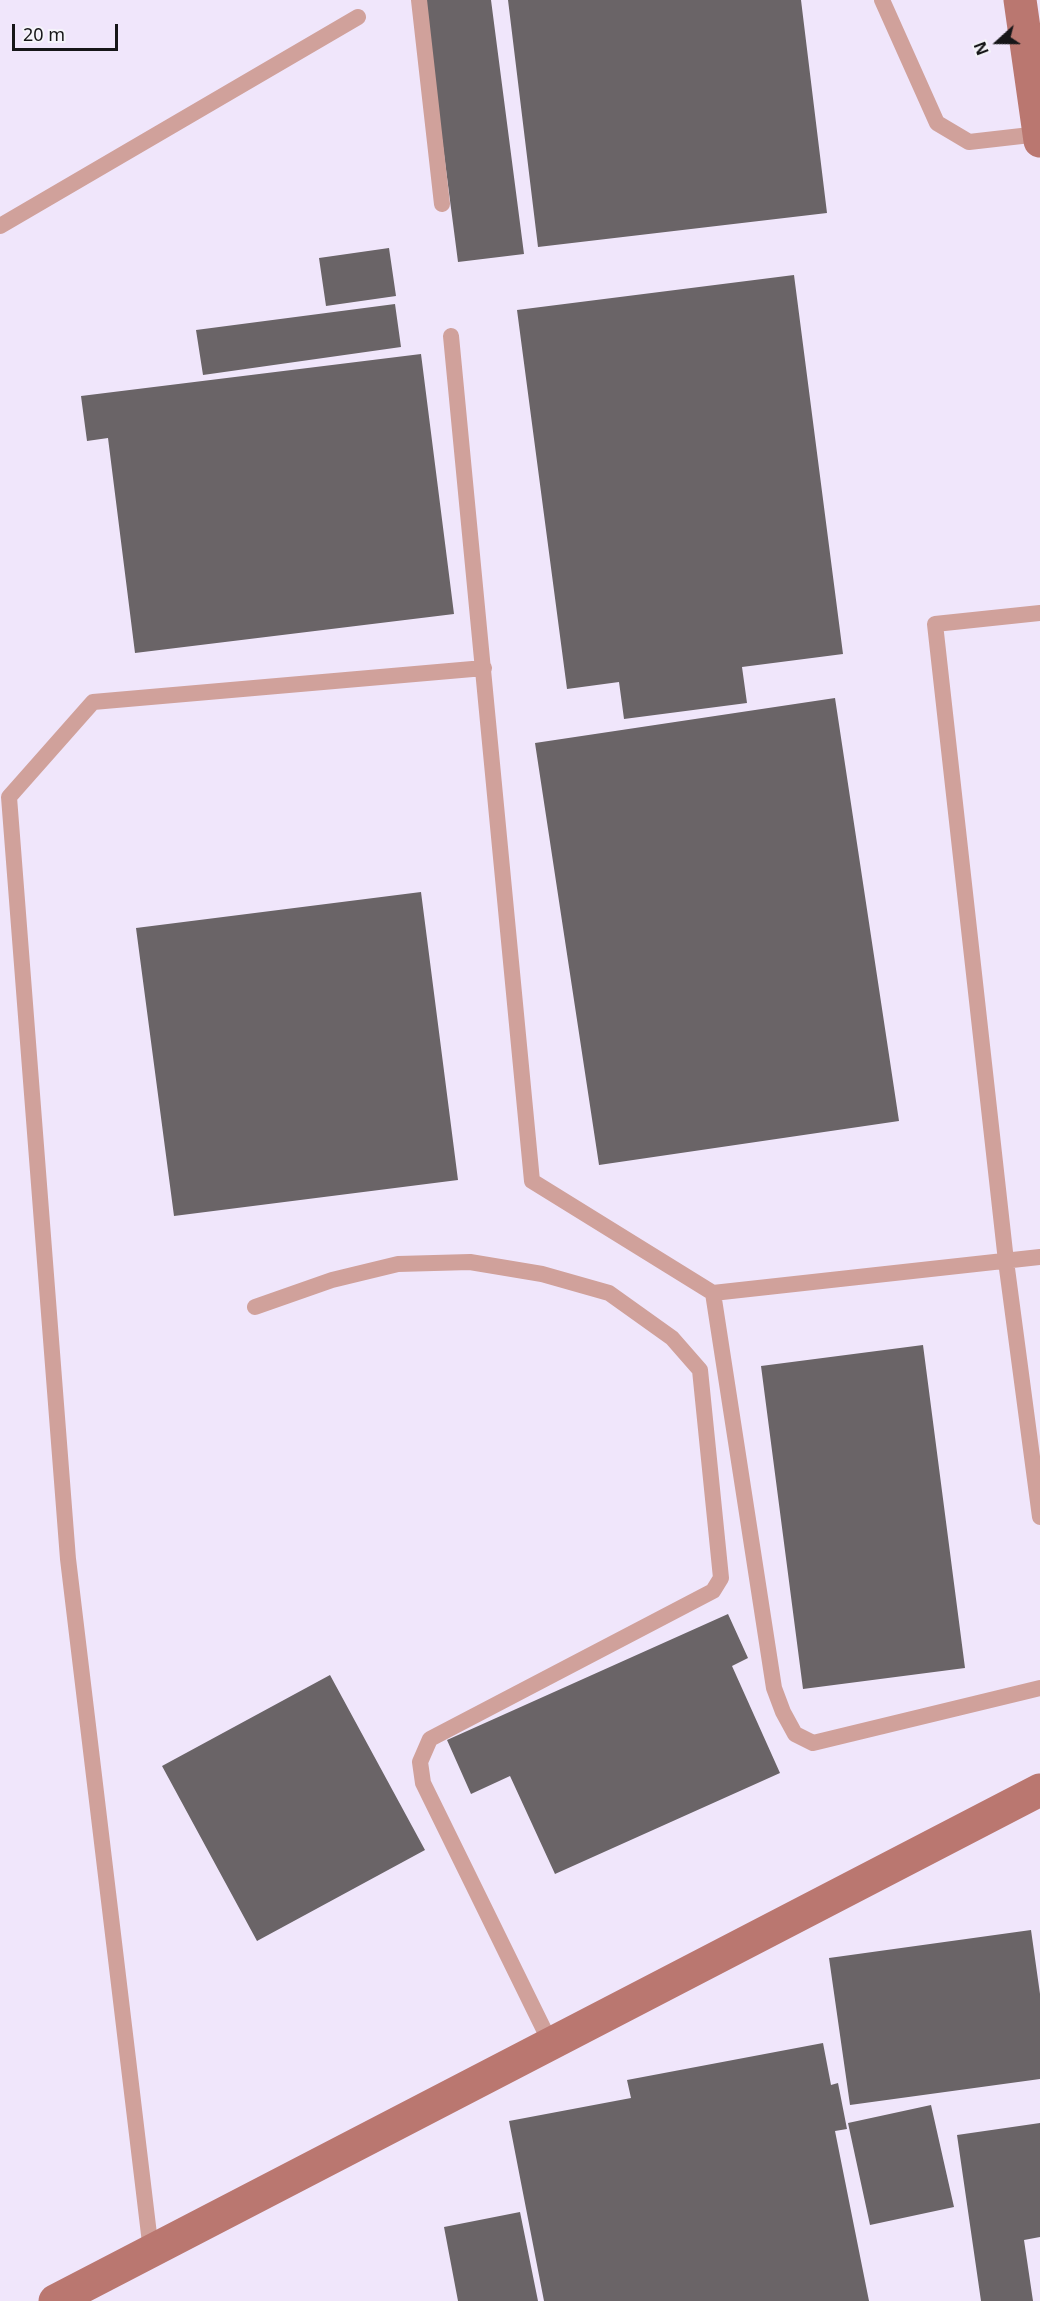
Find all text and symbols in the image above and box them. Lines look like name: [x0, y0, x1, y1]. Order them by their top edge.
scale bar: [15, 12, 122, 50]
north arrow: [968, 12, 1028, 72]
text: 20 m: [23, 22, 65, 46]
text: N: [969, 38, 994, 58]

